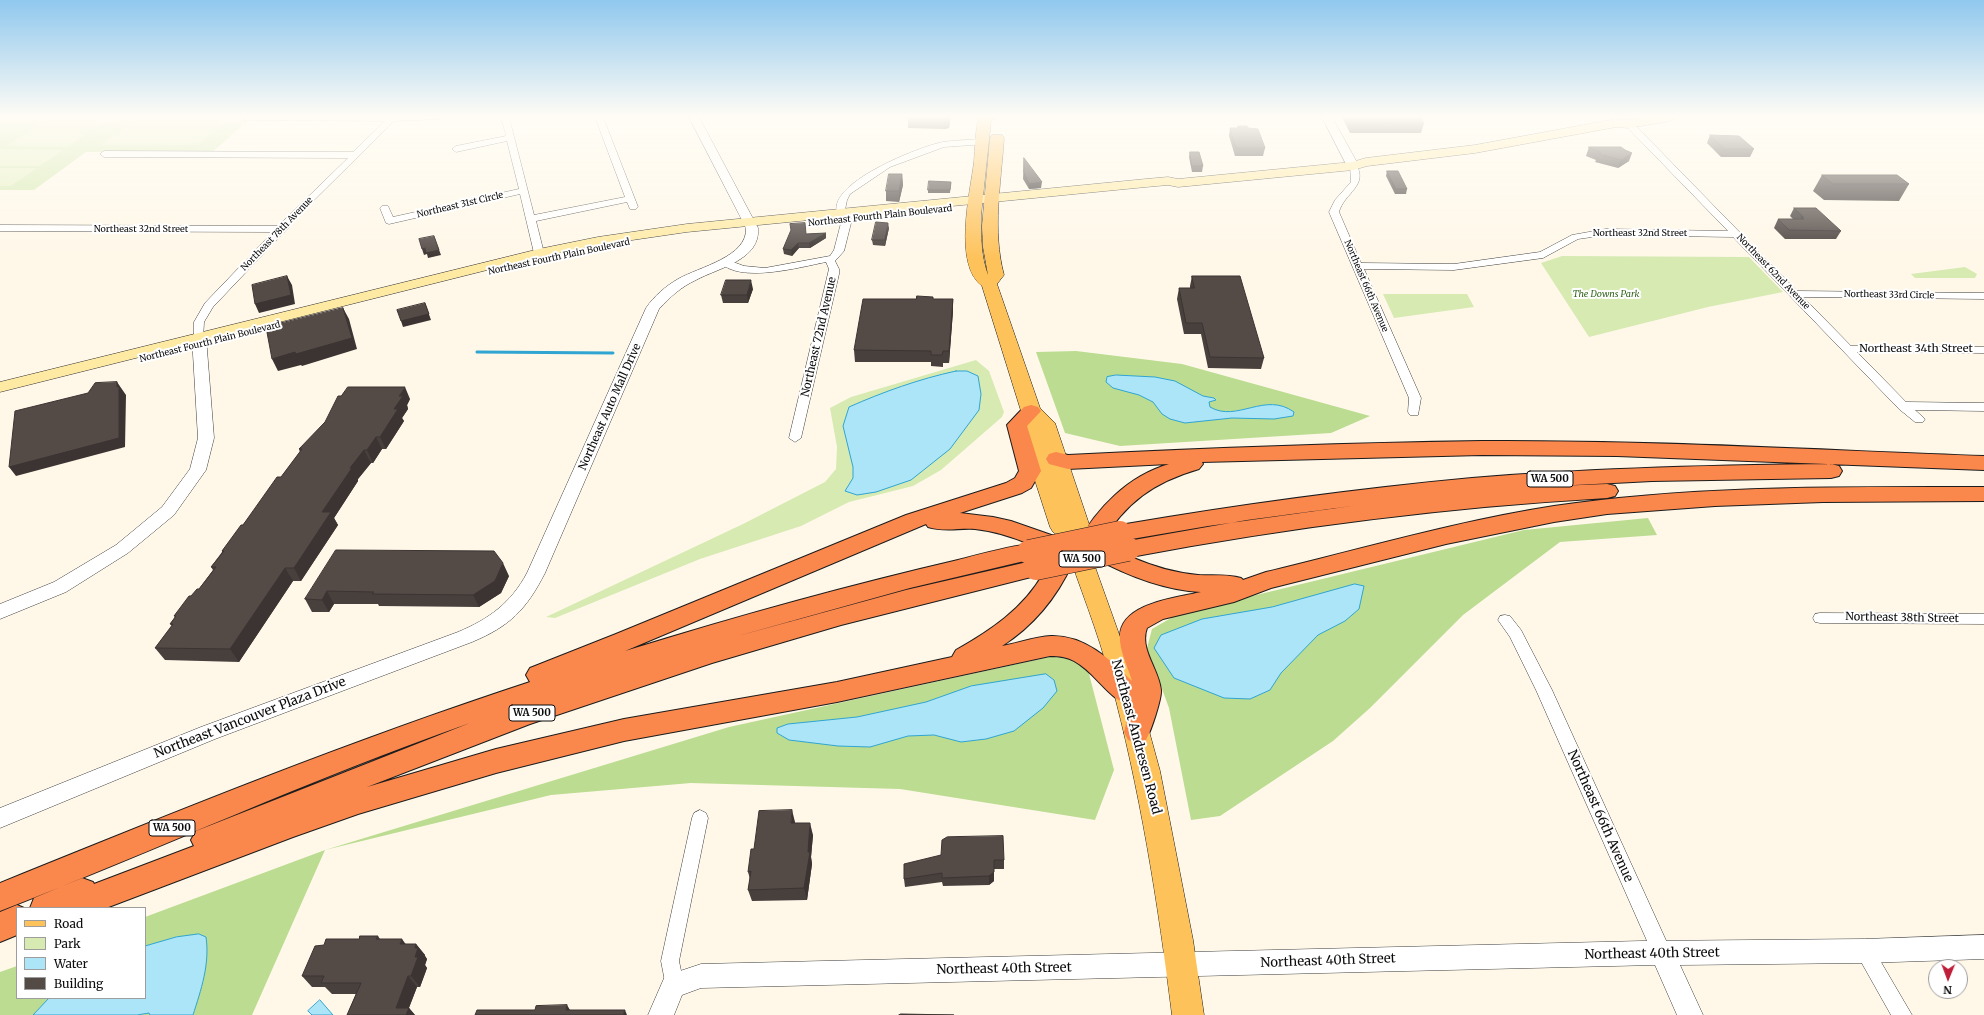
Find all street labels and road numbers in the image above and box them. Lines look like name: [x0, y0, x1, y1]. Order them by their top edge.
street label: Northeast 31st Circle: [416, 190, 504, 220]
street label: Northeast 78th Avenue: [239, 195, 315, 273]
street label: Northeast Fourth Plain Boulevard: [807, 203, 953, 229]
street label: Northeast 32nd Street: [94, 224, 188, 234]
street label: Northeast 32nd Street: [1593, 228, 1687, 238]
street label: Northeast 62nd Avenue: [1734, 232, 1812, 312]
street label: Northeast Fourth Plain Boulevard: [487, 237, 631, 277]
street label: Northeast 66th Avenue: [1342, 238, 1390, 334]
street label: Northeast 72nd Avenue: [799, 276, 839, 398]
street label: Northeast 33rd Circle: [1844, 289, 1934, 301]
street label: Northeast Fourth Plain Boulevard: [138, 319, 282, 365]
street label: Northeast Auto Mall Drive: [576, 342, 644, 472]
street label: Northeast 34th Street: [1859, 342, 1973, 356]
road number: WA 500: [1527, 471, 1573, 487]
road number: WA 500: [1059, 551, 1105, 567]
street label: Northeast 38th Street: [1845, 610, 1959, 626]
street label: Northeast Andresen Road: [1108, 658, 1164, 816]
street label: Northeast Vancouver Plaza Drive: [152, 674, 348, 762]
road number: WA 500: [509, 705, 555, 721]
street label: Northeast 66th Avenue: [1564, 747, 1636, 885]
road number: WA 500: [149, 820, 195, 836]
street label: Northeast 40th Street: [1584, 945, 1720, 963]
street label: Northeast 40th Street: [1260, 951, 1396, 971]
street label: Northeast 40th Street: [936, 960, 1072, 978]

